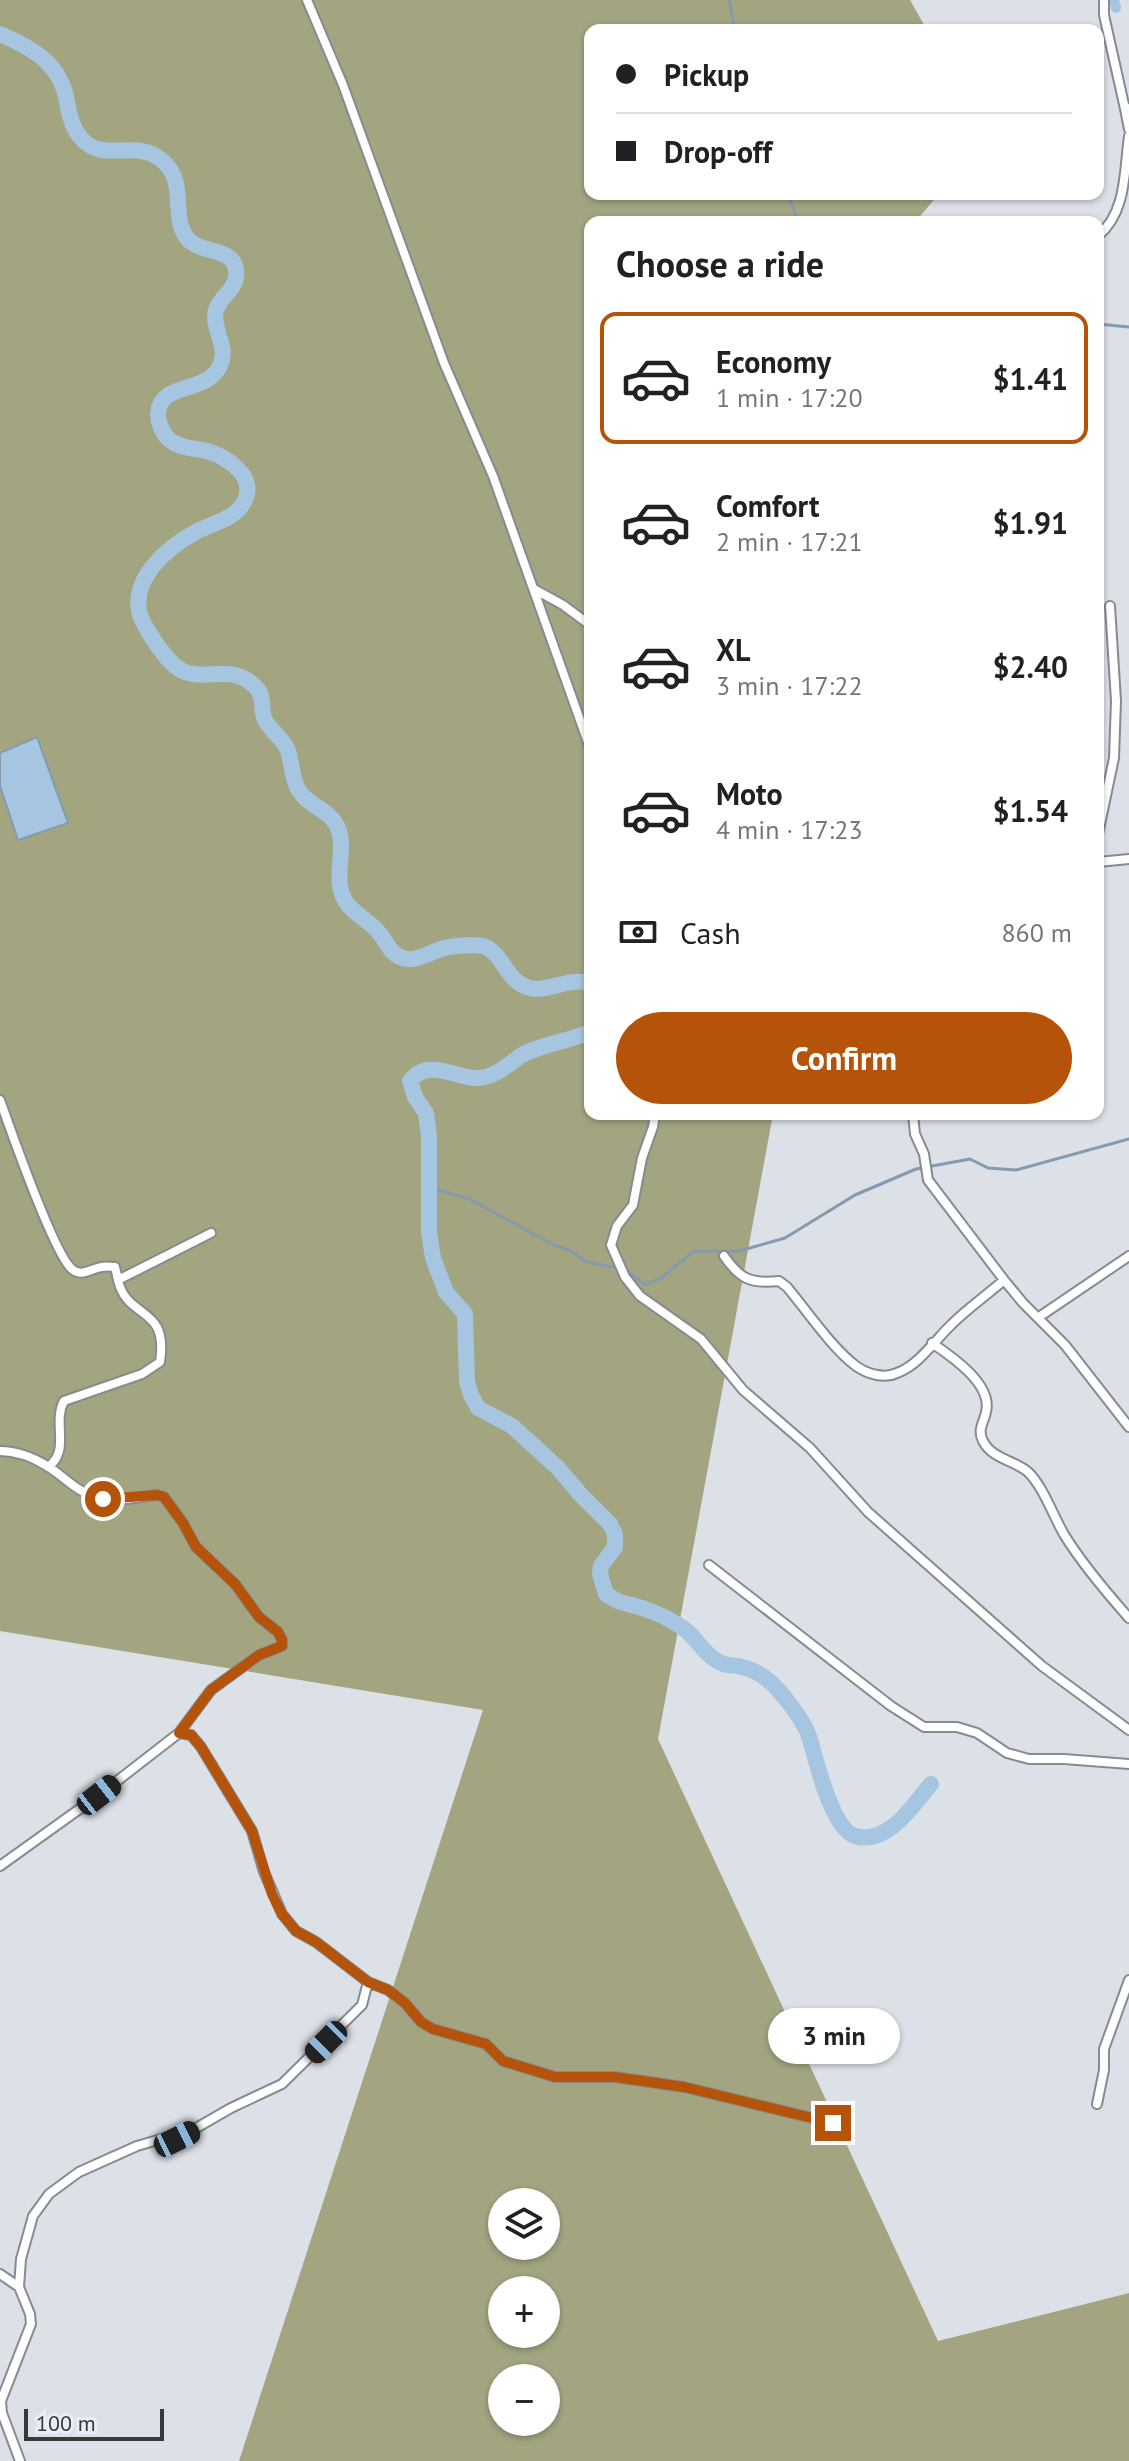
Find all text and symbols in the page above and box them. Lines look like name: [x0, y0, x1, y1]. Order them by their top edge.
text: Pickup: [664, 55, 749, 94]
text: Drop-off: [664, 132, 772, 171]
text: Choose a ride: [616, 240, 824, 287]
icon: car: [620, 342, 692, 414]
text: Economy: [716, 342, 831, 381]
text: $1.41: [993, 359, 1068, 398]
text: 1 min · 17:20: [716, 381, 863, 414]
icon: car: [620, 486, 692, 558]
text: Comfort: [716, 486, 819, 525]
text: $1.91: [993, 503, 1068, 542]
text: 2 min · 17:21: [716, 525, 863, 558]
icon: car: [620, 630, 692, 702]
text: XL: [716, 630, 750, 669]
text: $2.40: [993, 647, 1068, 686]
text: 3 min · 17:22: [716, 669, 863, 702]
icon: car: [620, 774, 692, 846]
text: Moto: [716, 774, 783, 813]
text: $1.54: [993, 791, 1068, 830]
text: 4 min · 17:23: [716, 813, 863, 846]
icon: cash: [616, 910, 660, 954]
text: Cash: [680, 913, 741, 952]
text: 860 m: [1001, 916, 1072, 949]
button: Confirm: [616, 1012, 1072, 1104]
route start: [85, 1481, 121, 1517]
car: [73, 1771, 125, 1819]
callout: 3 min: [767, 2007, 899, 2063]
car: [301, 2017, 351, 2067]
text: 3 min: [802, 2019, 866, 2052]
route end: [815, 2105, 851, 2141]
car: [150, 2118, 204, 2160]
map controls: [488, 2188, 560, 2436]
button: layers: [488, 2188, 560, 2260]
button: +: [488, 2276, 560, 2348]
button: −: [488, 2364, 560, 2436]
scale bar: [24, 2405, 164, 2441]
text: 100 m: [36, 2409, 96, 2437]

